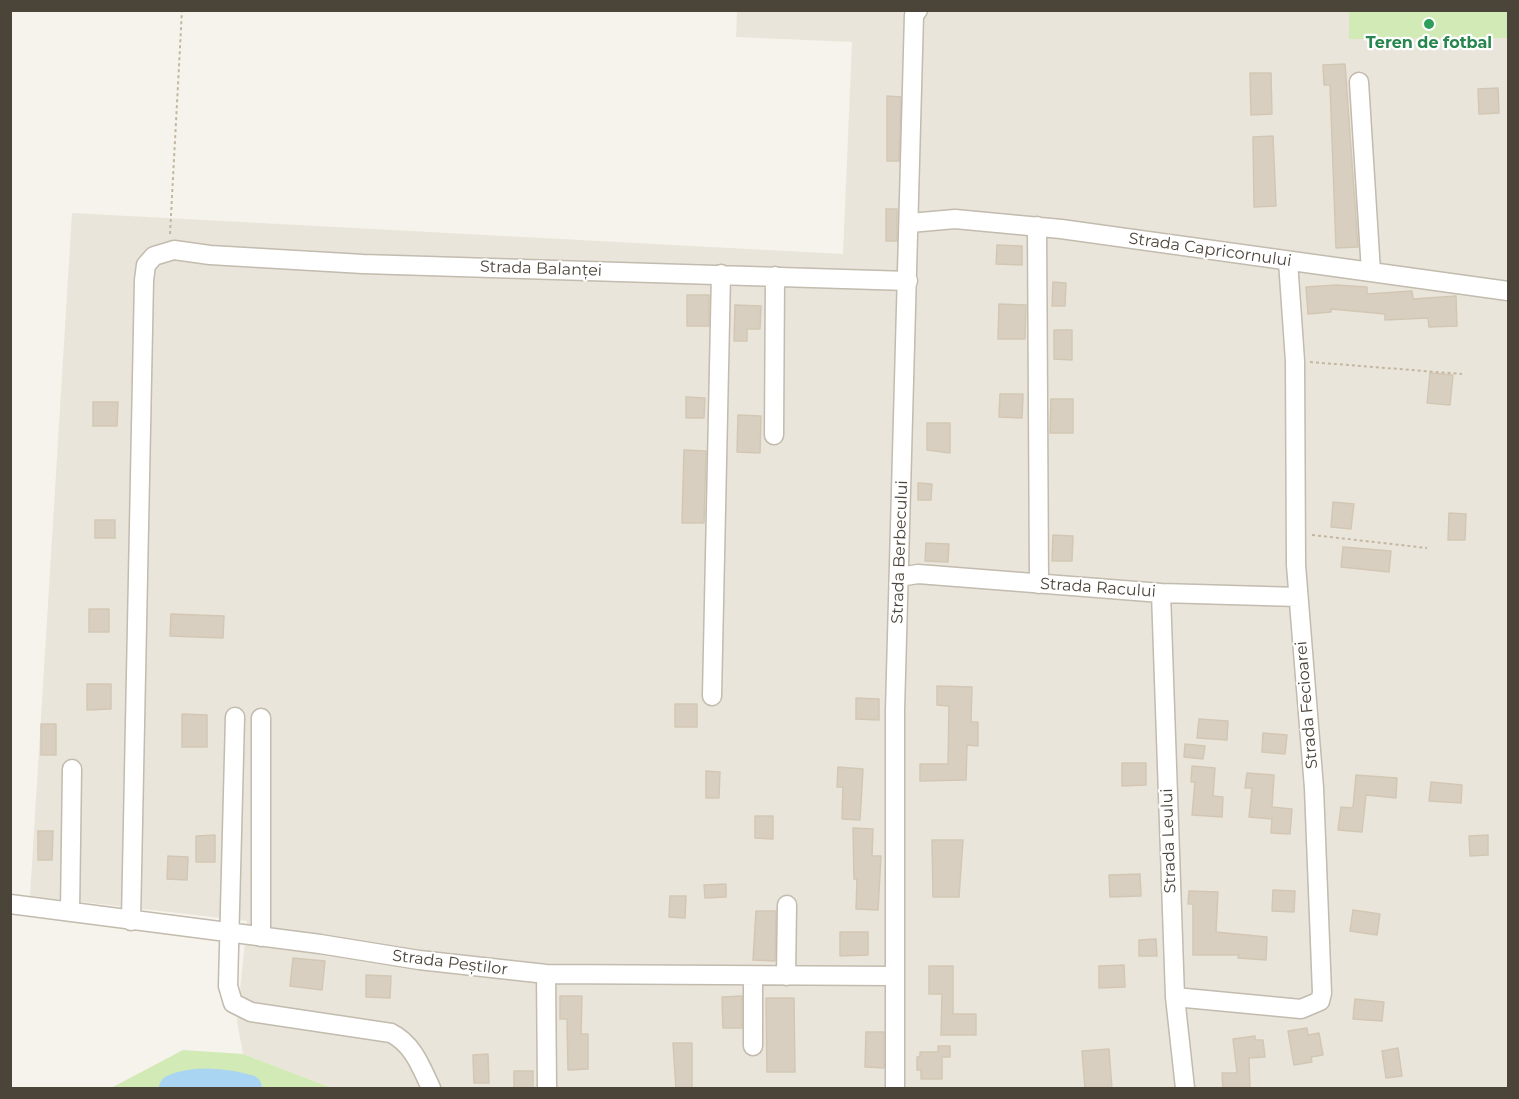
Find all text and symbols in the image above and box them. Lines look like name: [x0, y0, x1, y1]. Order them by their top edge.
marker: Teren de fotbal: [1422, 17, 1436, 31]
place label: Teren de fotbal: [1366, 33, 1492, 53]
street label: Strada Capricornului: [1127, 229, 1293, 271]
street label: Strada Balanței: [480, 257, 602, 281]
street label: Strada Berbecului: [888, 480, 912, 624]
street label: Strada Racului: [1039, 574, 1157, 602]
street label: Strada Fecioarei: [1292, 640, 1322, 770]
street label: Strada Leului: [1158, 788, 1180, 894]
street label: Strada Peștilor: [391, 946, 509, 980]

